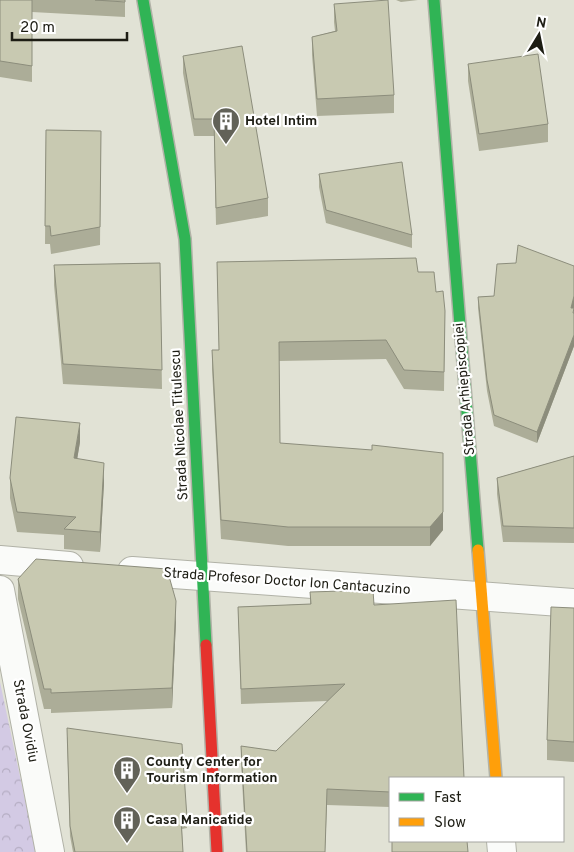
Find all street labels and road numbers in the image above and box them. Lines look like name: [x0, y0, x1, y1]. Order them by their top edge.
street label: Strada Arhiepiscopiei: [451, 322, 479, 456]
street label: Strada Nicolae Titulescu: [168, 349, 192, 501]
street label: Strada Profesor Doctor Ion Cantacuzino: [163, 565, 411, 599]
street label: Strada Ovidiu: [9, 678, 41, 764]

